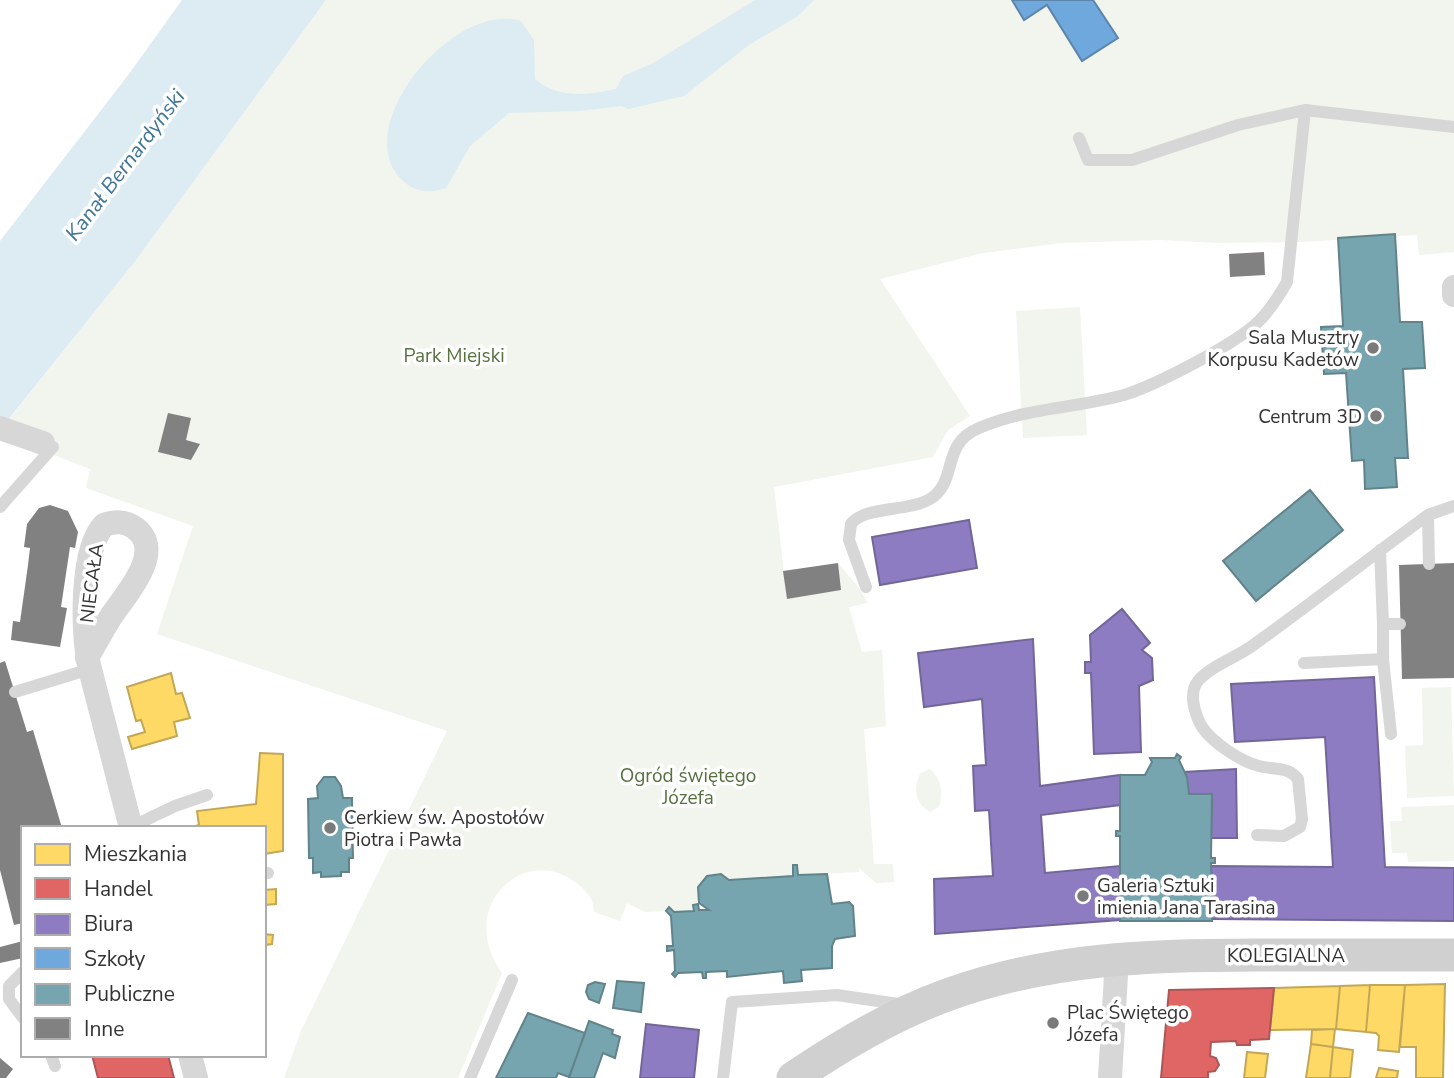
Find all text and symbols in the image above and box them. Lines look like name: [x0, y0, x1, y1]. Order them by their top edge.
water label: Kanał Bernardyński: [59, 83, 192, 246]
place label: Sala Musztry Korpusu Kadetów: [1207, 325, 1359, 373]
marker: Sala Musztry Korpusu Kadetów: [1365, 340, 1381, 356]
park label: Park Miejski: [403, 343, 505, 369]
place label: Centrum 3D: [1258, 404, 1362, 430]
marker: Centrum 3D: [1368, 408, 1384, 424]
street label: NIECAŁA: [74, 542, 110, 624]
park label: Ogród świętego Józefa: [620, 763, 756, 811]
place label: Cerkiew św. Apostołów Piotra i Pawła: [344, 805, 545, 853]
marker: Cerkiew św. Apostołów Piotra i Pawła: [322, 820, 338, 836]
legend: [21, 826, 266, 1057]
text: Mieszkania: [84, 840, 187, 868]
place label: Galeria Sztuki imienia Jana Tarasina: [1097, 873, 1276, 921]
text: Handel: [84, 875, 153, 903]
marker: Galeria Sztuki imienia Jana Tarasina: [1075, 888, 1091, 904]
text: Biura: [84, 910, 133, 938]
street label: KOLEGIALNA: [1227, 943, 1345, 969]
text: Szkoły: [84, 945, 146, 973]
text: Publiczne: [84, 980, 175, 1008]
place label: Plac Świętego Józefa: [1066, 1000, 1189, 1048]
text: Inne: [84, 1015, 124, 1043]
marker: Plac Świętego Józefa: [1045, 1015, 1061, 1031]

